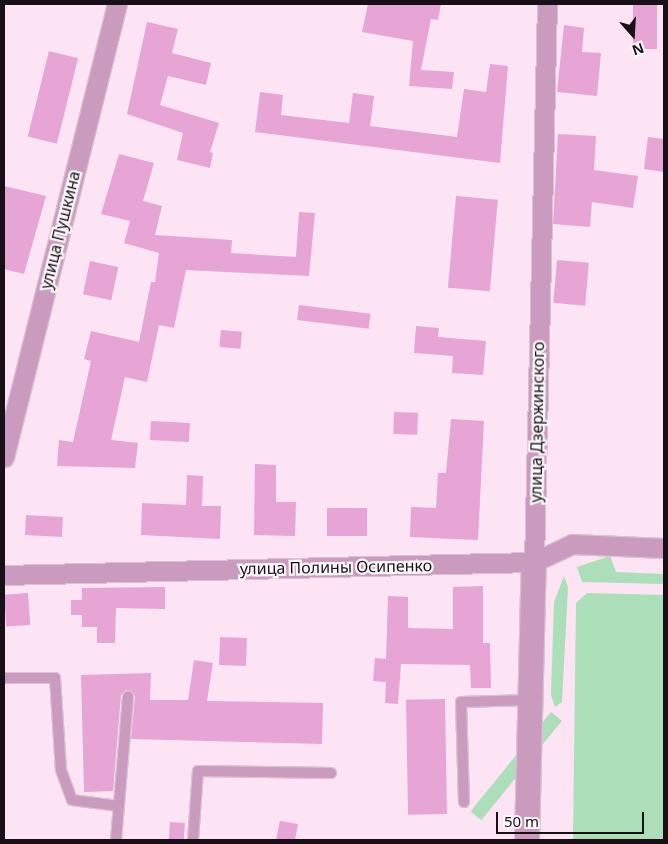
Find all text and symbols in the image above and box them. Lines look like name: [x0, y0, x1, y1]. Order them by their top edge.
north arrow: [608, 10, 658, 60]
text: N: [630, 39, 647, 60]
street label: улица Пушкина: [36, 169, 84, 291]
street label: улица Дзержинского: [526, 341, 548, 503]
street label: улица Полины Осипенко: [240, 556, 432, 578]
scale bar: [498, 802, 646, 834]
text: 50 m: [504, 811, 539, 831]

